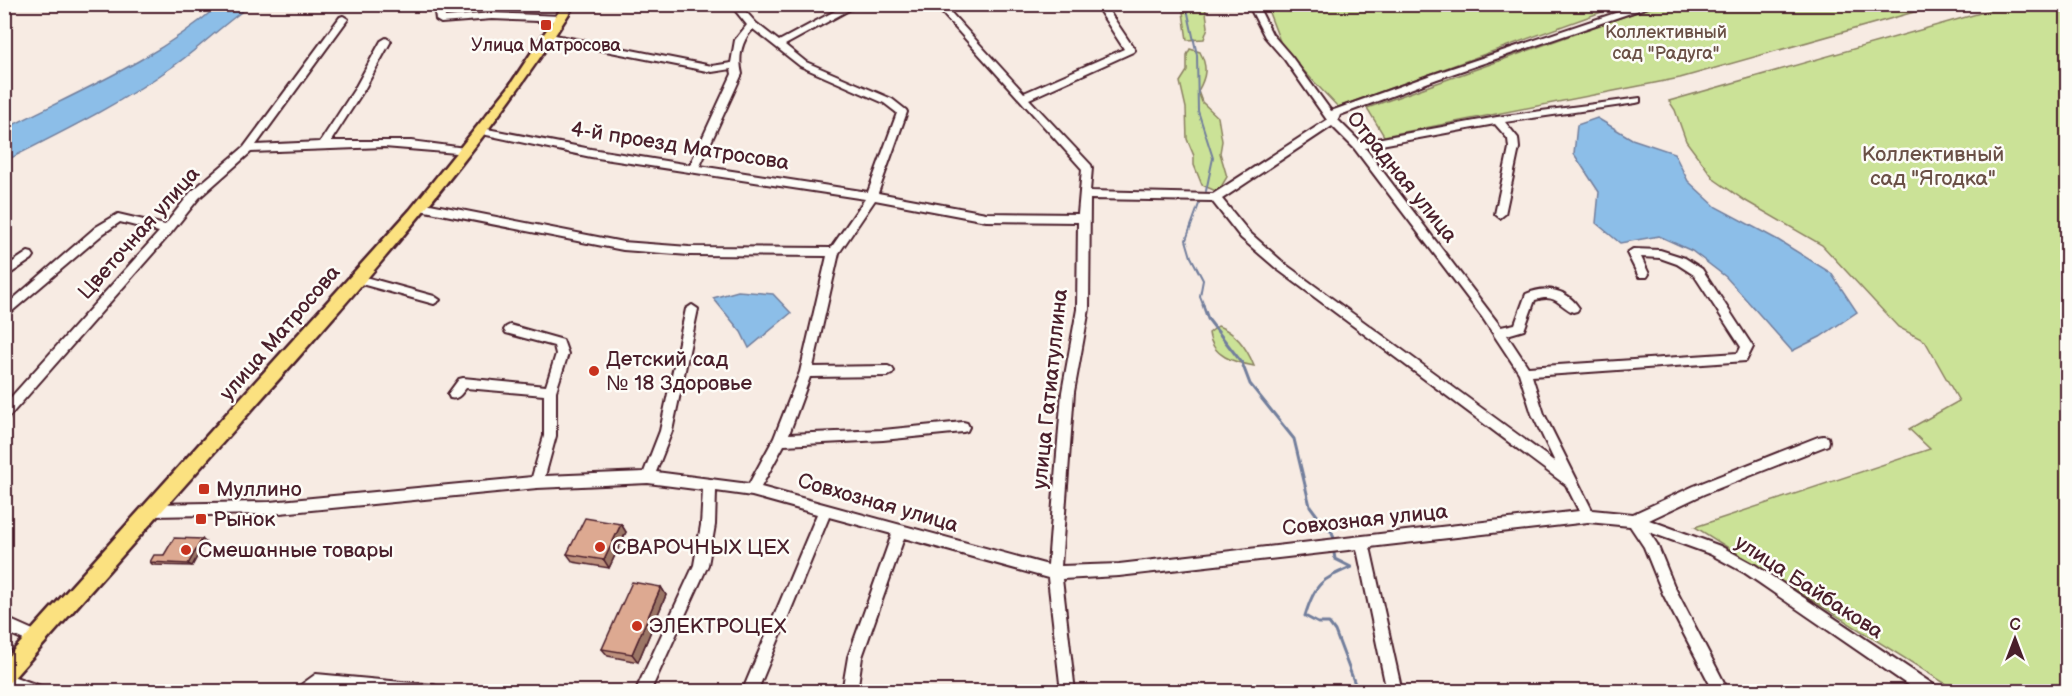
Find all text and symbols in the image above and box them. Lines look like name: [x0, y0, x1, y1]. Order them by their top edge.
marker: Улица Матросова: [539, 18, 553, 32]
park label: Коллективный сад "Радуга": [1605, 22, 1727, 64]
place label: Улица Матросова: [471, 35, 621, 56]
street label: Отрадная улица: [1341, 106, 1463, 248]
street label: 4-й проезд Матросова: [569, 116, 791, 176]
park label: Коллективный сад "Ягодка": [1862, 142, 2004, 191]
street label: Цветочная улица: [73, 161, 205, 304]
street label: улица Матросова: [214, 260, 346, 406]
street label: улица Гатиатуллина: [1027, 287, 1073, 490]
place label: Детский сад № 18 Здоровье: [606, 347, 752, 396]
marker: Детский сад № 18 Здоровье: [587, 364, 601, 378]
street label: Совхозная улица: [795, 468, 962, 538]
place label: Муллино: [216, 477, 302, 502]
marker: Муллино: [197, 482, 211, 496]
street label: Совхозная улица: [1281, 499, 1449, 541]
place label: Рынок: [213, 507, 275, 532]
marker: Рынок: [194, 512, 208, 526]
street label: улица Байбакова: [1730, 530, 1888, 645]
place label: СВАРОЧНЫХ ЦЕХ: [612, 535, 790, 560]
place label: Смешанные товары: [198, 538, 393, 563]
marker: СВАРОЧНЫХ ЦЕХ: [593, 540, 607, 554]
marker: Смешанные товары: [179, 543, 193, 557]
north arrow: [1985, 609, 2045, 669]
place label: ЭЛЕКТРОЦЕХ: [649, 614, 787, 639]
text: С: [2009, 616, 2021, 635]
marker: ЭЛЕКТРОЦЕХ: [630, 619, 644, 633]

